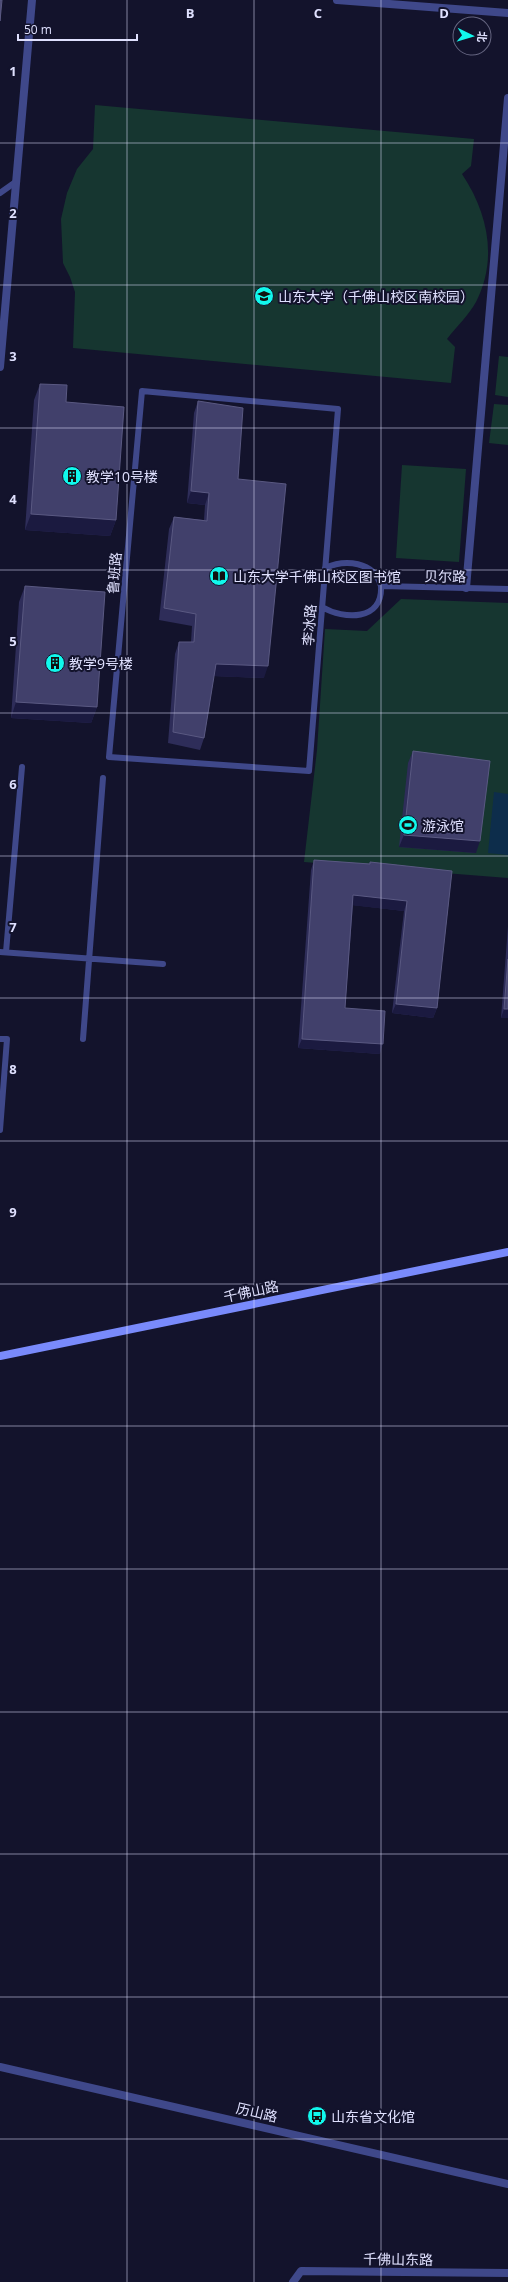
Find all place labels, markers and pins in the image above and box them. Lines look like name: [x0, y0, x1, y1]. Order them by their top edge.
school or university icon: 山东大学（千佛山校区南校园）: [253, 285, 275, 307]
place label: 山东大学（千佛山校区南校园）: [278, 287, 474, 306]
building icon: 教学10号楼: [61, 465, 83, 487]
place label: 教学10号楼: [86, 467, 158, 486]
library icon: 山东大学千佛山校区图书馆: [208, 565, 230, 587]
place label: 山东大学千佛山校区图书馆: [233, 567, 401, 586]
building icon: 教学9号楼: [44, 652, 66, 674]
place label: 教学9号楼: [69, 654, 133, 673]
sports icon: 游泳馆: [397, 814, 419, 836]
place label: 游泳馆: [422, 816, 464, 835]
bus stop icon: 山东省文化馆: [306, 2105, 328, 2127]
place label: 山东省文化馆: [331, 2107, 415, 2126]

